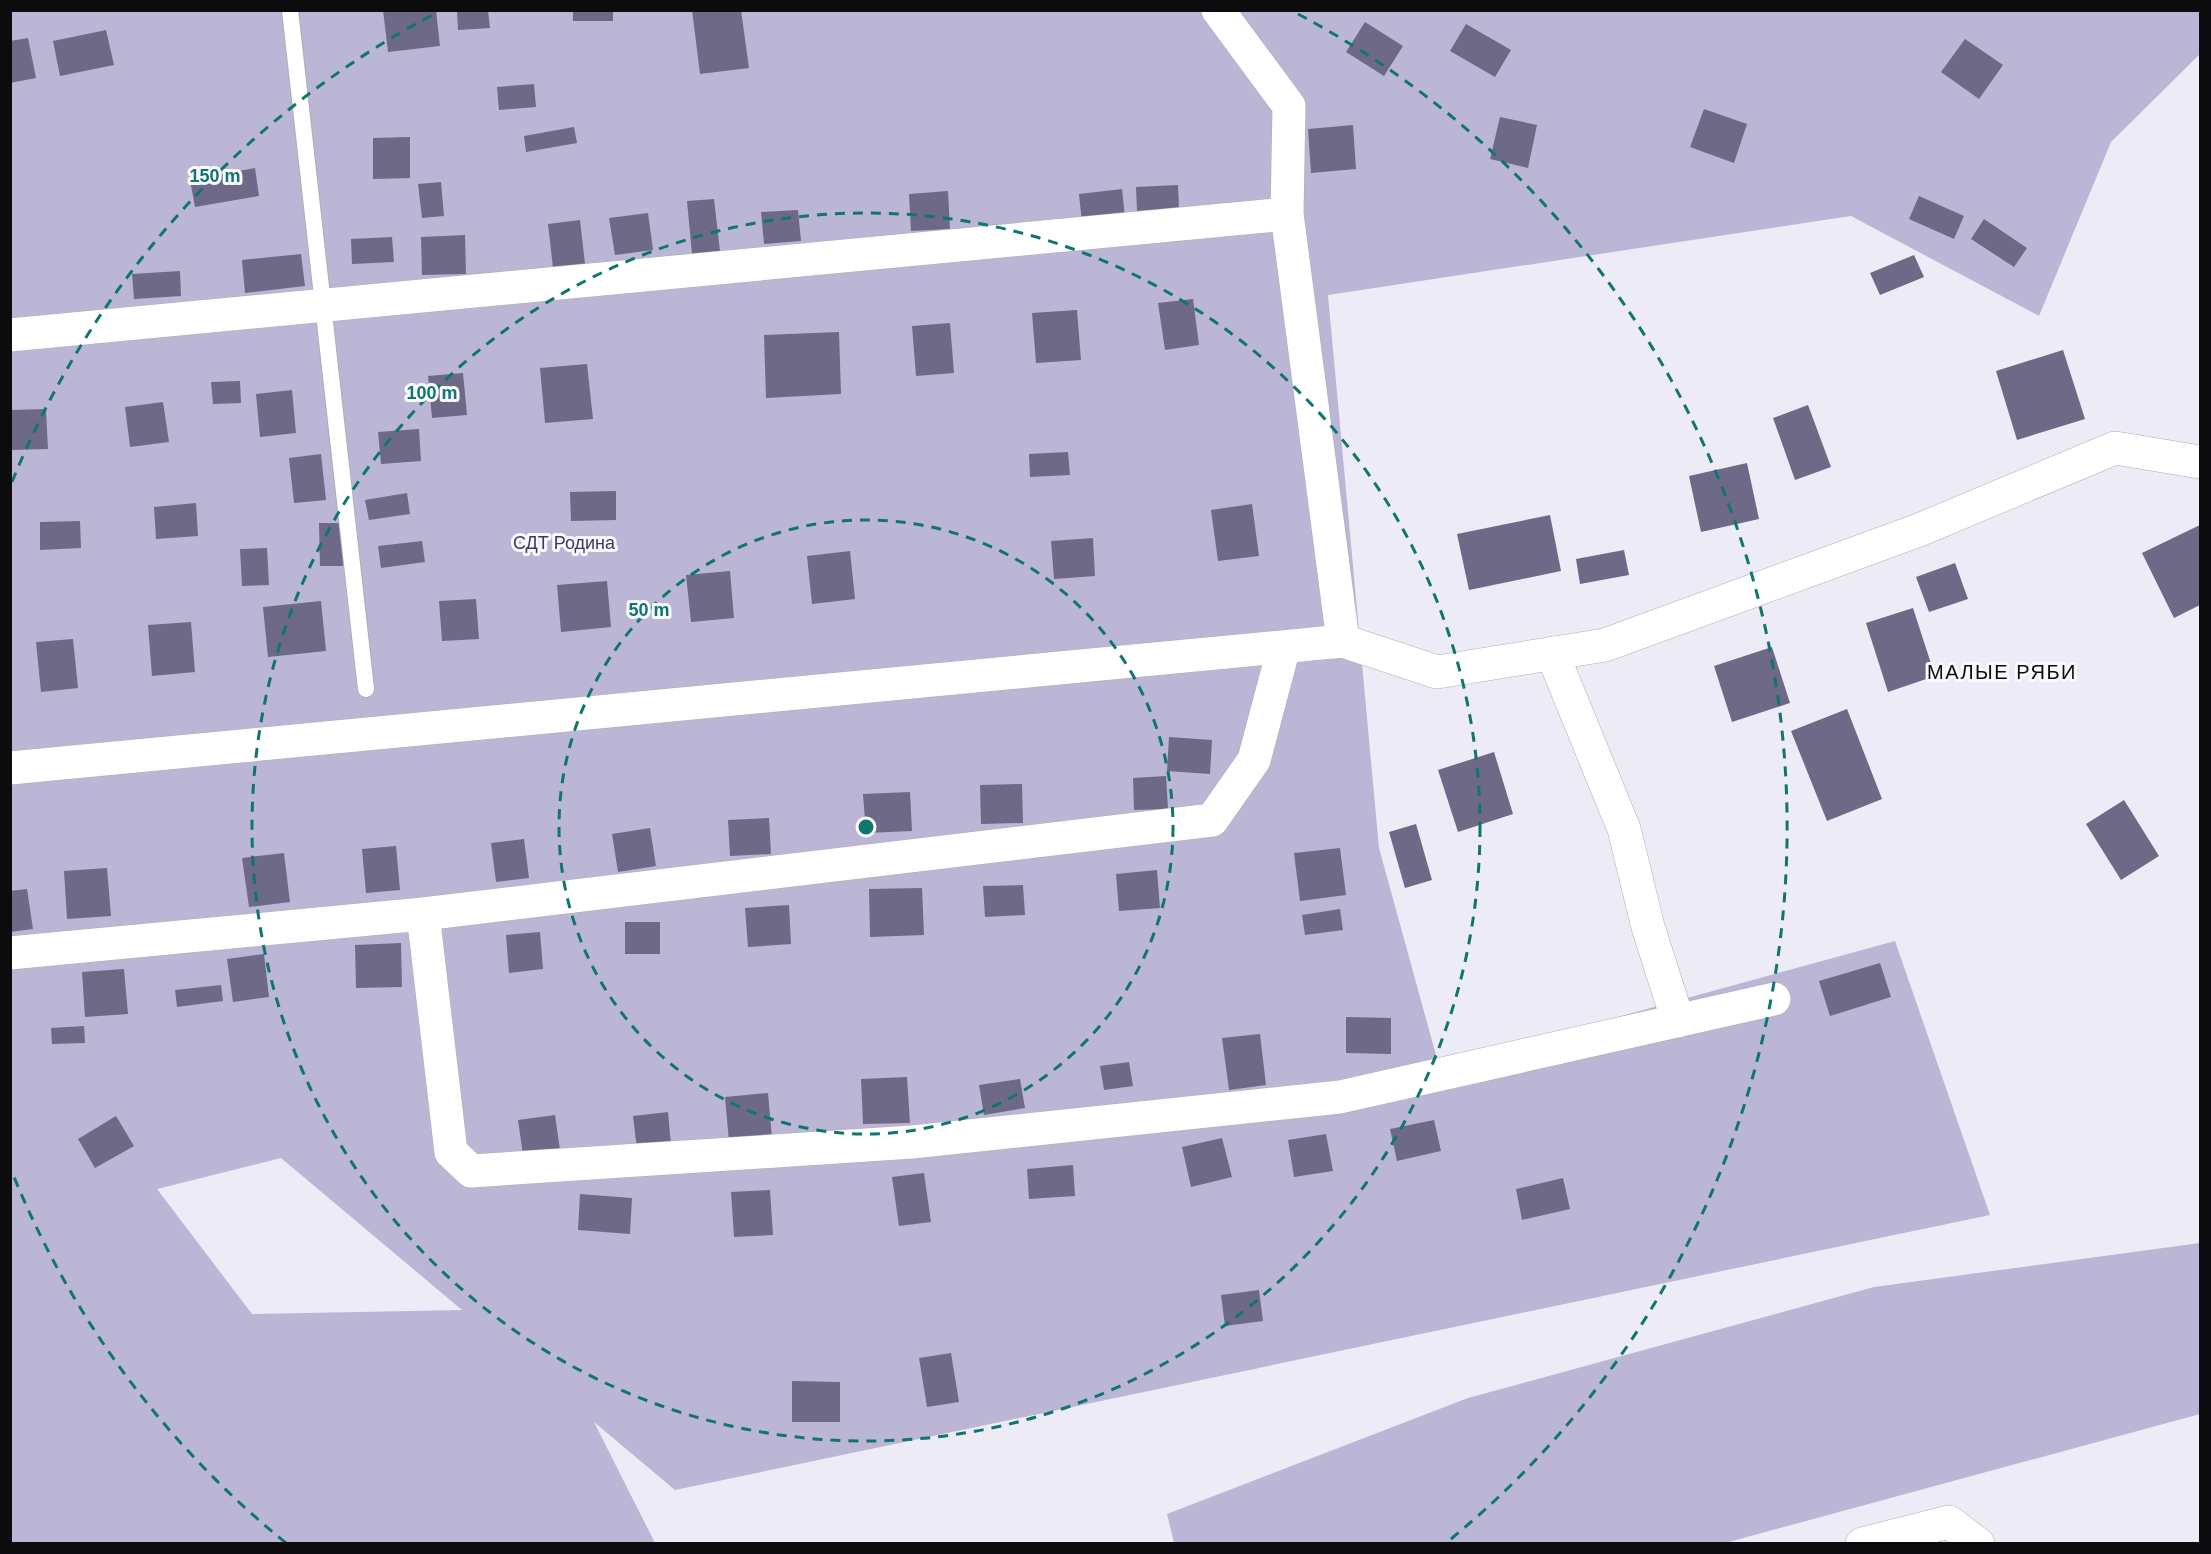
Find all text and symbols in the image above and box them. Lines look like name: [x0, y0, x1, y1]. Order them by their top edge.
text: 150 m: [189, 166, 241, 186]
text: 100 m: [406, 383, 458, 403]
park label: СДТ Родина: [513, 533, 616, 553]
text: 50 m: [628, 600, 670, 620]
district label: МАЛЫЕ РЯБИ: [1927, 661, 2077, 683]
centre of rings: [856, 817, 876, 837]

